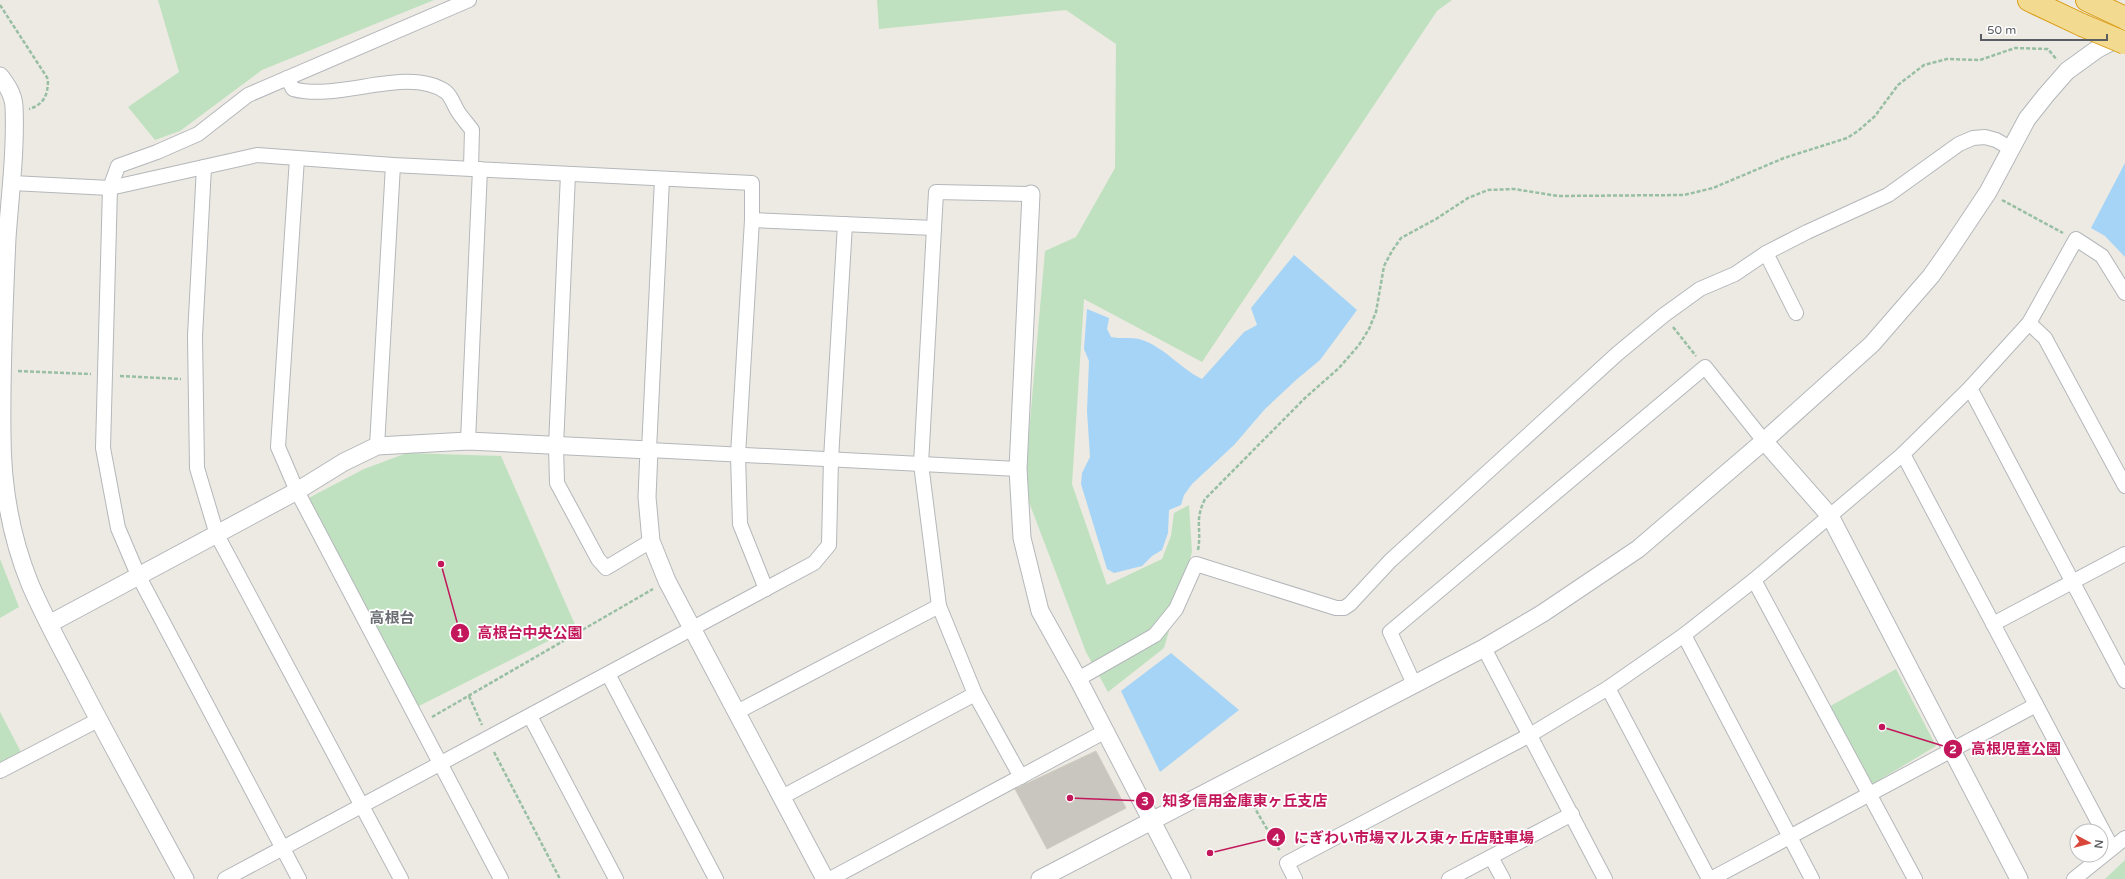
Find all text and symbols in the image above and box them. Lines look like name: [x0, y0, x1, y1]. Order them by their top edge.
scale bar: [1981, 16, 2107, 42]
text: 50 m: [1987, 23, 2016, 37]
district label: 高根台: [369, 609, 415, 627]
callout: 高根台中央公園: [450, 619, 591, 646]
text: 高根台中央公園: [477, 624, 583, 642]
text: 1: [456, 626, 464, 640]
callout: 高根児童公園: [1943, 735, 2069, 762]
text: 高根児童公園: [1971, 740, 2061, 758]
text: 2: [1949, 742, 1957, 756]
callout: 知多信用金庫東ヶ丘支店: [1135, 788, 1336, 815]
text: 知多信用金庫東ヶ丘支店: [1162, 792, 1328, 810]
text: 3: [1141, 794, 1149, 808]
north arrow: [2069, 823, 2109, 863]
callout: にぎわい市場マルス東ヶ丘店駐車場: [1266, 824, 1542, 851]
text: にぎわい市場マルス東ヶ丘店駐車場: [1294, 829, 1534, 847]
text: 4: [1272, 831, 1280, 845]
text: N: [2091, 839, 2105, 849]

